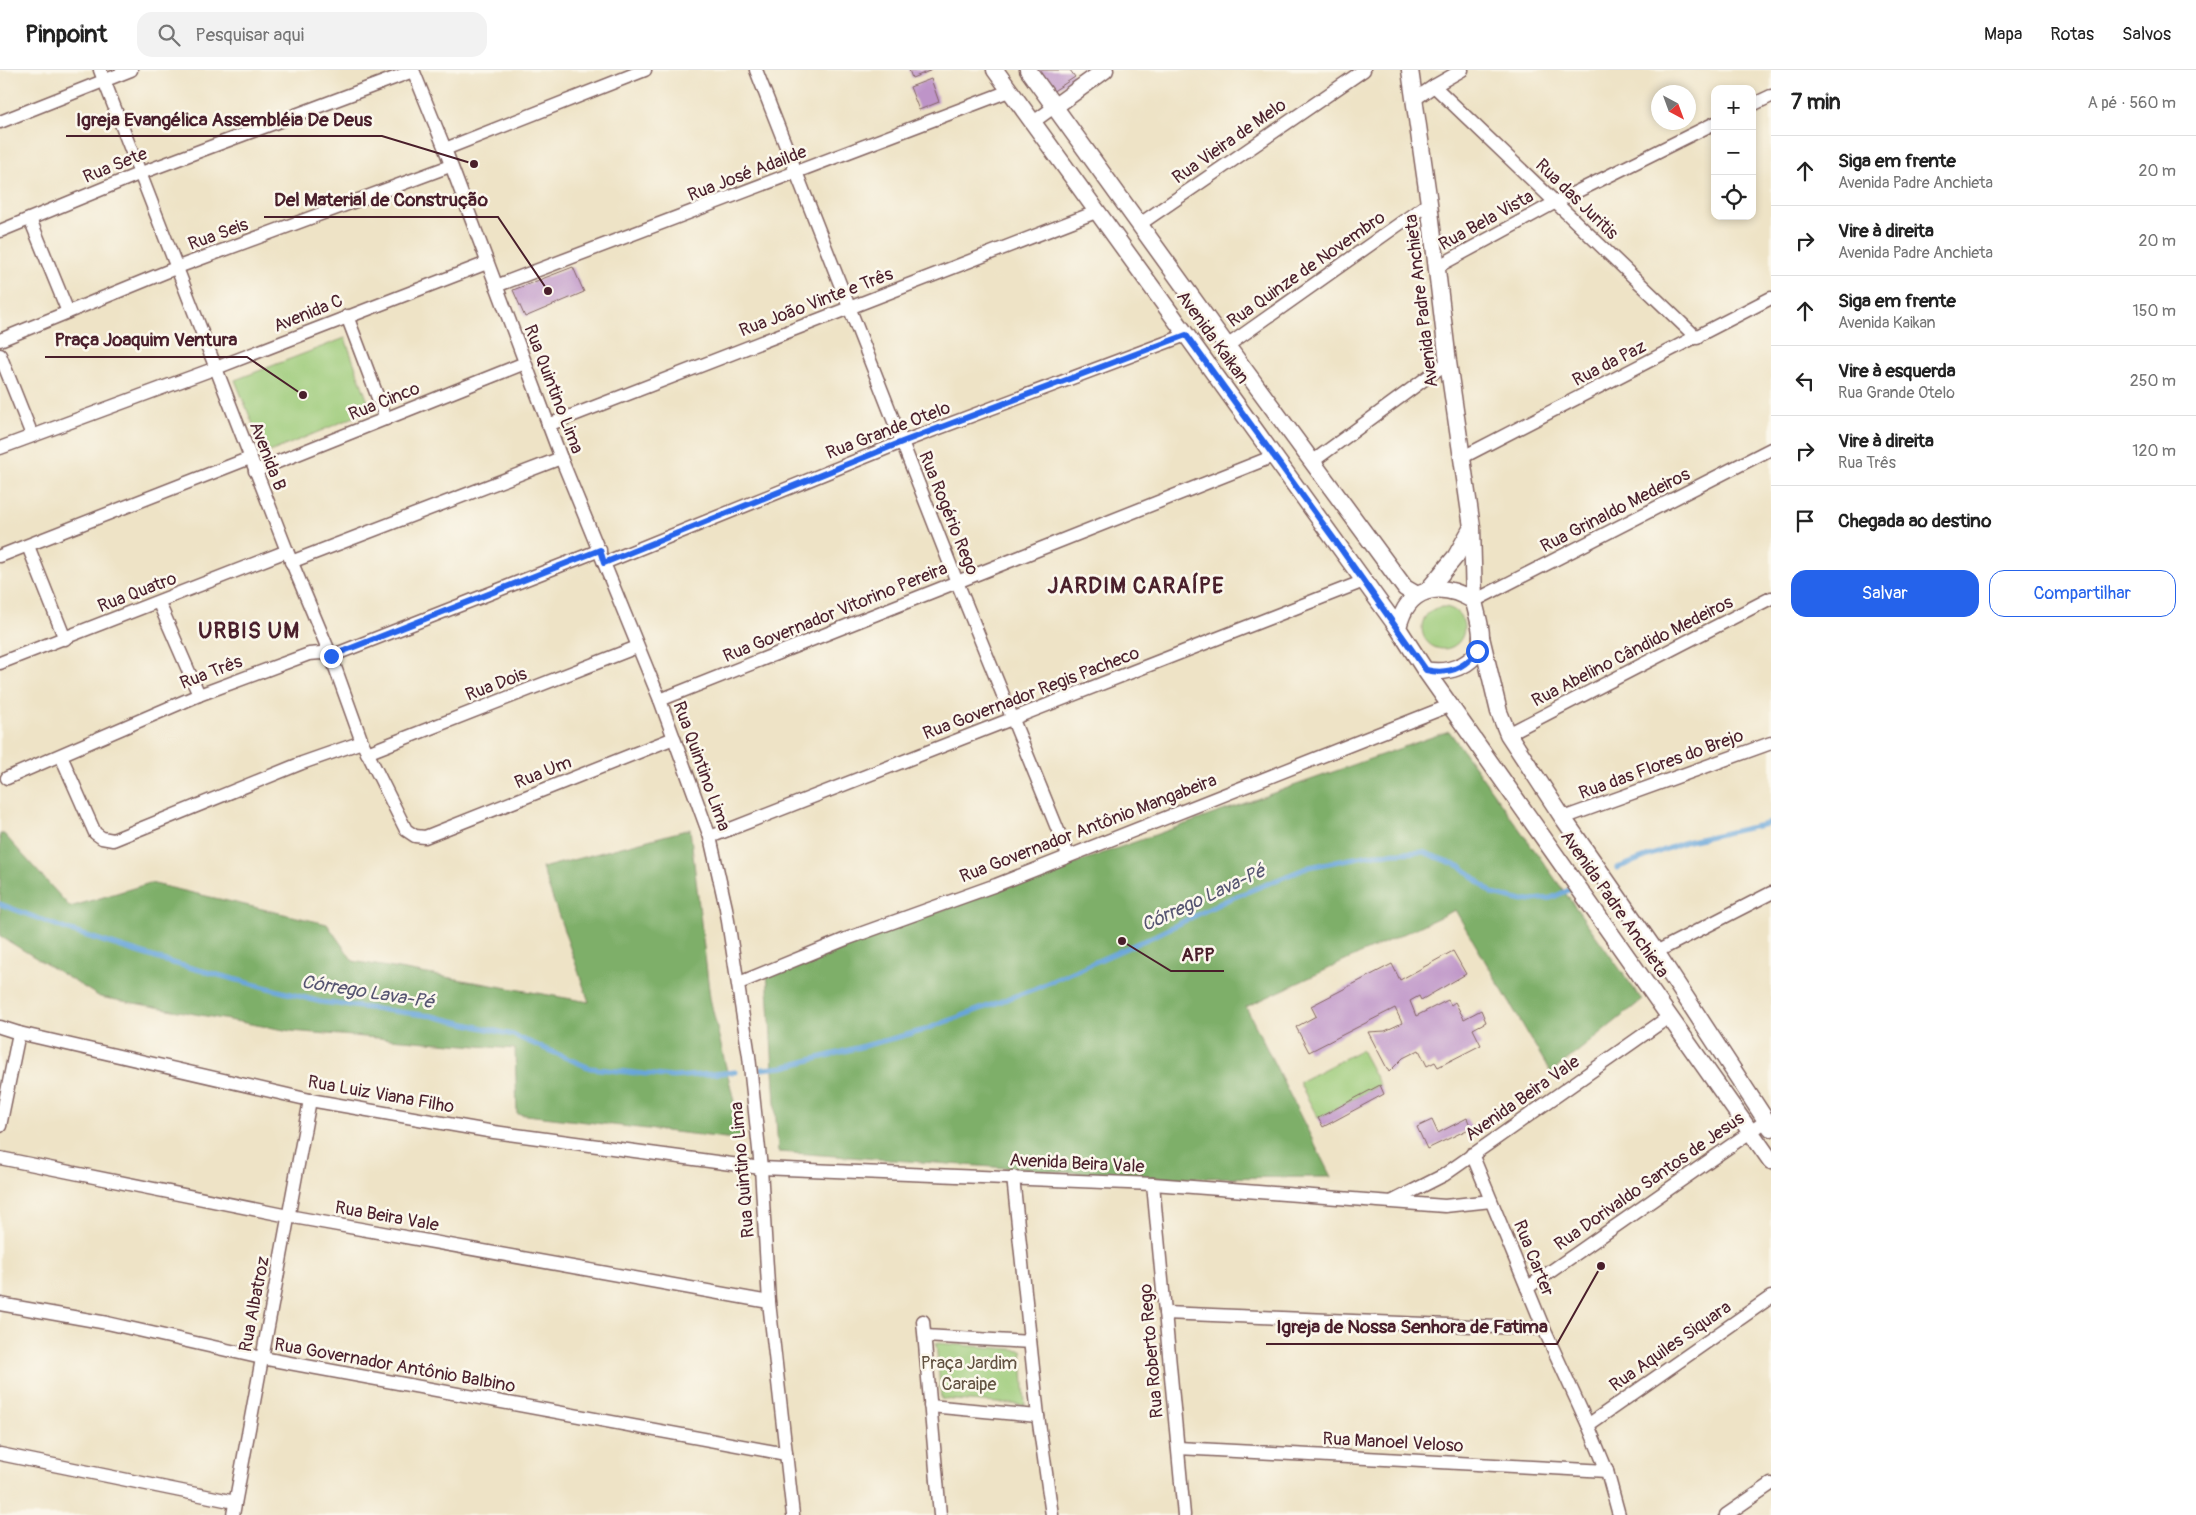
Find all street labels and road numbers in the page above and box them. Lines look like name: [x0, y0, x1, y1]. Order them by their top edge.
street label: Rua Vieira de Melo: [1168, 93, 1291, 189]
street label: Rua José Adailde: [684, 140, 810, 207]
street label: Rua Sete: [80, 142, 151, 189]
street label: Rua das Juritis: [1530, 154, 1623, 245]
street label: Rua Bela Vista: [1435, 185, 1538, 256]
street label: Rua Quinze de Novembro: [1223, 206, 1390, 333]
street label: Rua Seis: [185, 213, 251, 256]
street label: Avenida Padre Anchieta: [1399, 213, 1444, 389]
street label: Rua João Vinte e Três: [736, 263, 896, 342]
street label: Avenida Kaikan: [1171, 286, 1254, 388]
street label: Avenida C: [270, 289, 346, 338]
street label: Rua Quintino Lima: [518, 321, 589, 457]
street label: Rua da Paz: [1568, 335, 1650, 392]
street label: Rua Cinco: [345, 377, 424, 426]
street label: Rua Grande Otelo: [823, 396, 954, 465]
street label: Avenida B: [244, 418, 291, 494]
street label: Rua Rogério Rego: [913, 448, 984, 579]
street label: Rua Grinaldo Medeiros: [1537, 463, 1694, 558]
street label: Rua Governador Vitorino Pereira: [720, 557, 951, 668]
street label: Rua Quatro: [94, 567, 180, 618]
street label: Rua Abelino Cândido Medeiros: [1528, 591, 1737, 712]
street label: Rua Governador Regis Pacheco: [920, 641, 1143, 745]
street label: Rua Três: [177, 650, 246, 695]
street label: Rua Dois: [462, 662, 530, 707]
street label: Rua Quintino Lima: [667, 698, 736, 834]
street label: Rua das Flores do Brejo: [1576, 724, 1747, 805]
street label: Rua Um: [511, 751, 575, 794]
street label: Rua Governador Antônio Mangabeira: [956, 769, 1220, 888]
street label: Avenida Padre Anchieta: [1555, 826, 1674, 982]
street label: Avenida Beira Vale: [1460, 1050, 1584, 1147]
street label: Rua Luiz Viana Filho: [306, 1070, 456, 1119]
street label: Rua Quintino Lima: [725, 1101, 760, 1239]
street label: Rua Dorivaldo Santos de Jesus: [1550, 1107, 1749, 1256]
street label: Avenida Beira Vale: [1009, 1148, 1145, 1179]
street label: Rua Beira Vale: [333, 1196, 441, 1237]
street label: Rua Carter: [1508, 1217, 1559, 1300]
street label: Rua Albatroz: [234, 1254, 275, 1354]
street label: Rua Roberto Rego: [1134, 1282, 1169, 1419]
street label: Rua Aquiles Siquara: [1605, 1296, 1736, 1397]
street label: Rua Governador Antônio Balbino: [273, 1333, 518, 1398]
street label: Rua Manoel Veloso: [1322, 1427, 1464, 1458]

